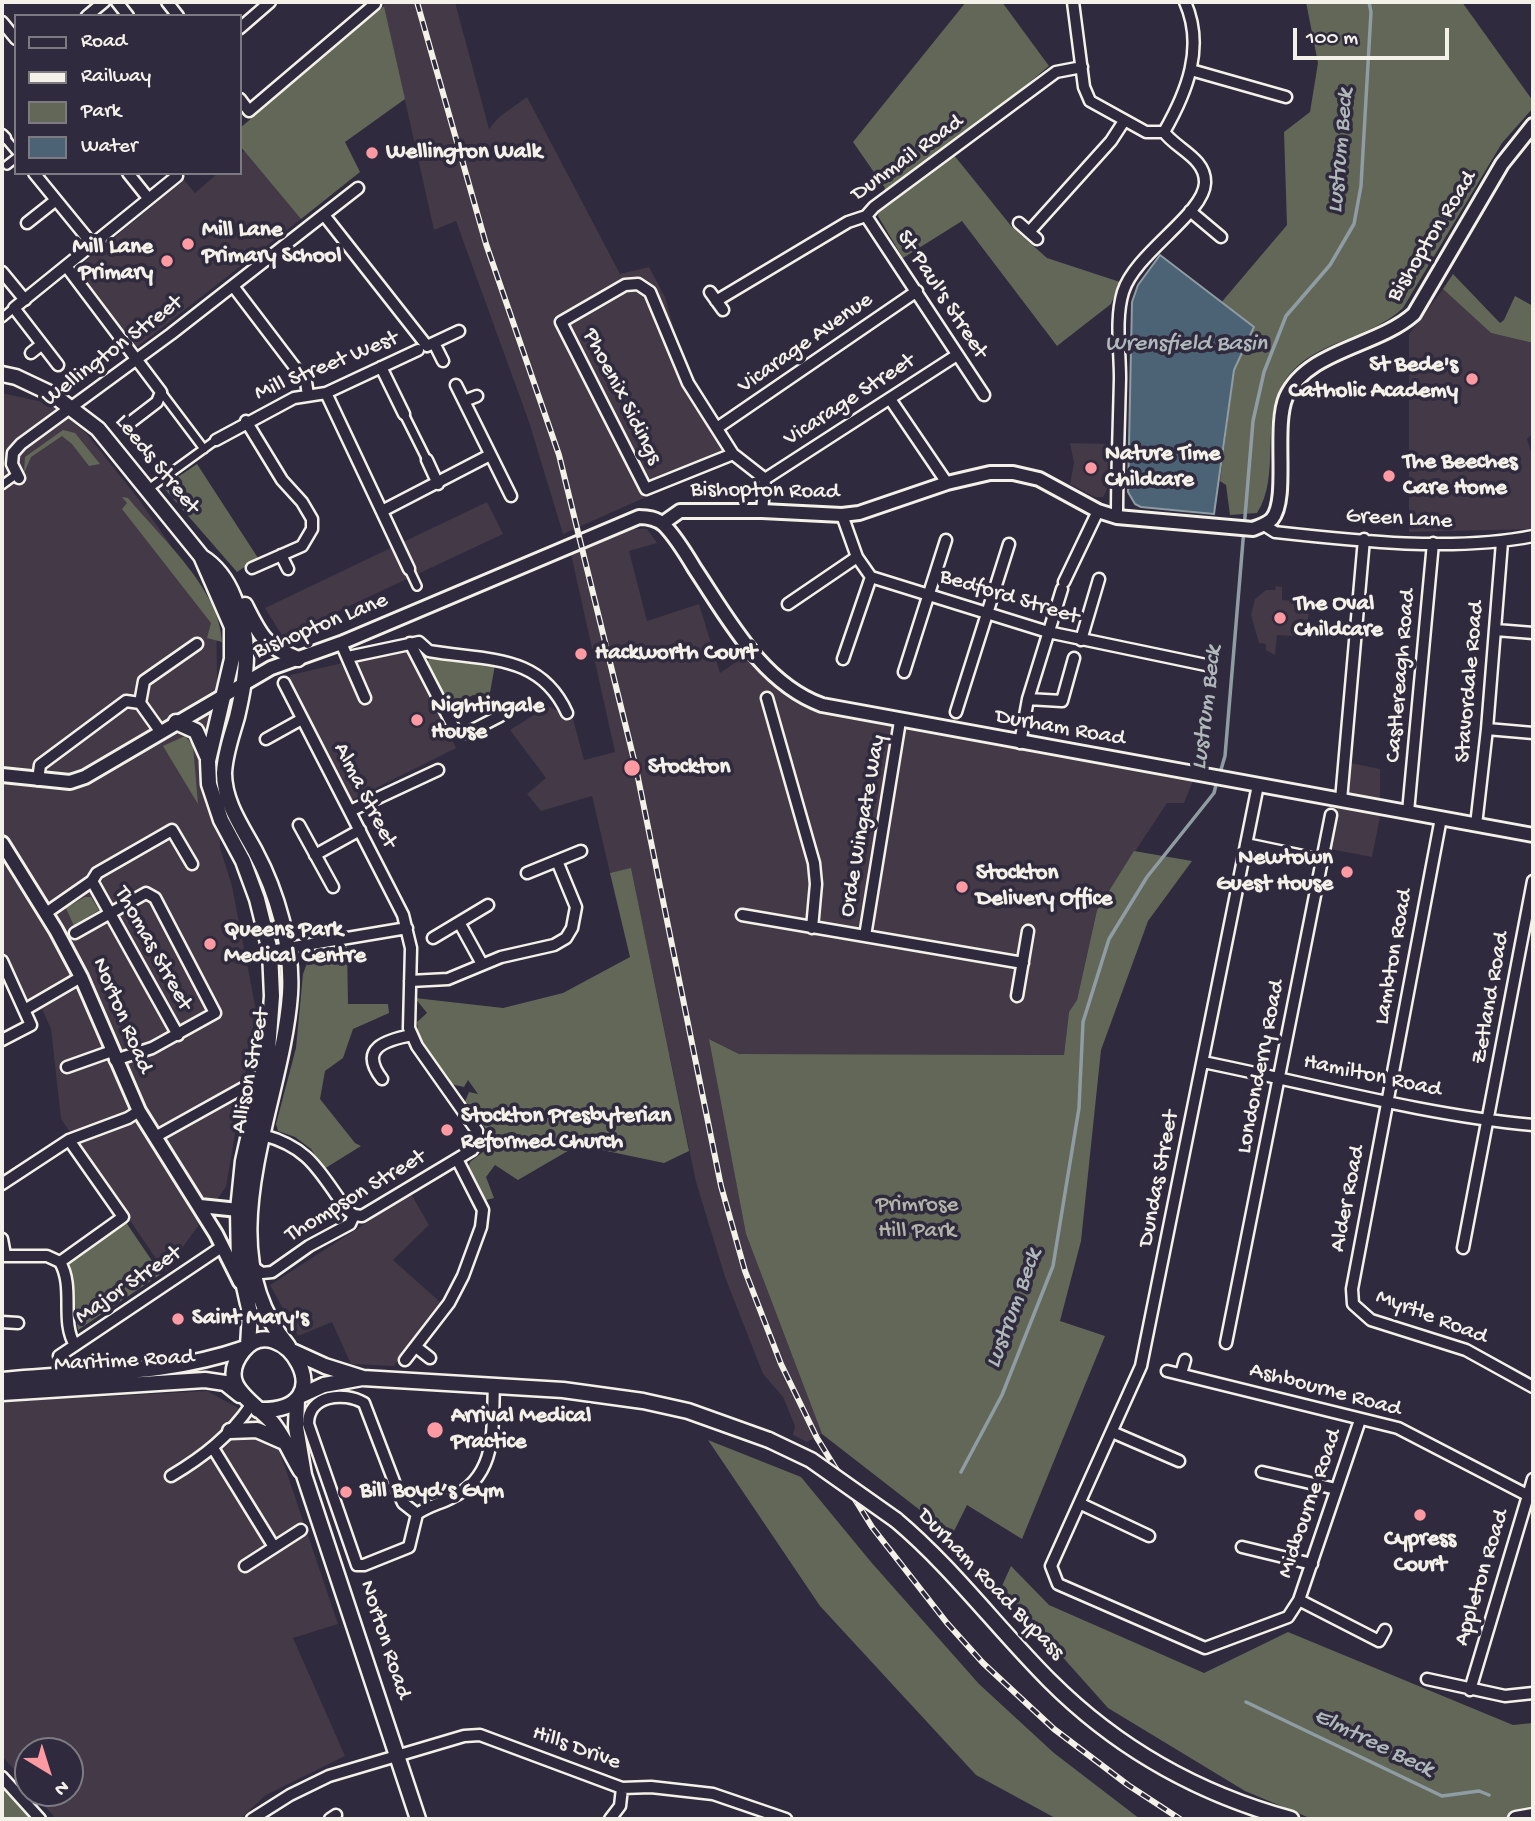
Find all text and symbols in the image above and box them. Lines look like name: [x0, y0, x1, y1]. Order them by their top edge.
legend: [14, 14, 242, 175]
scale bar: [1297, 14, 1453, 58]
text: 100 m: [1306, 27, 1358, 52]
text: Road: [81, 30, 127, 55]
text: Railway: [81, 65, 151, 90]
water label: Lustrum Beck: [1322, 88, 1362, 214]
text: Park: [81, 100, 121, 125]
street label: Dunmail Road: [847, 109, 969, 209]
text: Water: [81, 135, 137, 160]
place label: Wellington Walk: [386, 139, 542, 167]
marker: Wellington Walk: [364, 145, 380, 161]
street label: Bishopton Road: [1382, 167, 1484, 307]
place label: Mill Lane Primary School: [202, 217, 342, 271]
street label: St Paul's Street: [889, 225, 993, 365]
place label: Mill Lane Primary: [72, 234, 153, 288]
marker: Mill Lane Primary School: [180, 236, 196, 252]
marker: Mill Lane Primary: [159, 253, 175, 269]
street label: Vicarage Avenue: [733, 287, 879, 401]
street label: Wellington Street: [37, 290, 189, 414]
street label: Phoenix Sidings: [575, 324, 667, 470]
street label: Mill Street West: [251, 326, 403, 408]
water label: Wrensfield Basin: [1105, 331, 1267, 359]
street label: Vicarage Street: [779, 348, 921, 454]
place label: St Bede's Catholic Academy: [1289, 352, 1458, 406]
marker: St Bede's Catholic Academy: [1464, 371, 1480, 387]
street label: Leeds Street: [107, 409, 205, 521]
place label: Nature Time Childcare: [1105, 441, 1220, 495]
place label: The Beeches Care Home: [1403, 449, 1518, 503]
marker: Nature Time Childcare: [1083, 460, 1099, 476]
marker: The Beeches Care Home: [1381, 468, 1397, 484]
street label: Bishopton Road: [690, 477, 840, 507]
street label: Green Lane: [1345, 503, 1453, 537]
street label: Bedford Street: [936, 564, 1082, 632]
street label: Bishopton Lane: [250, 588, 392, 666]
street label: Castlereagh Road: [1381, 588, 1423, 764]
place label: The Oval Childcare: [1294, 591, 1383, 645]
street label: Stavordale Road: [1450, 600, 1492, 764]
marker: The Oval Childcare: [1272, 610, 1288, 626]
place label: Hackworth Court: [595, 640, 757, 668]
water label: Lustrum Beck: [1186, 644, 1230, 772]
marker: Hackworth Court: [573, 646, 589, 662]
place label: Nightingale House: [431, 693, 545, 747]
street label: Durham Road: [993, 704, 1127, 754]
marker: Nightingale House: [409, 712, 425, 728]
street label: Orde Wingate Way: [834, 733, 894, 919]
street label: Alma Street: [326, 739, 402, 853]
place label: Stockton: [648, 754, 730, 782]
marker: Stockton: [622, 758, 642, 778]
place label: Newtown Guest House: [1216, 845, 1333, 899]
place label: Stockton Delivery Office: [976, 860, 1112, 914]
marker: Newtown Guest House: [1339, 864, 1355, 880]
marker: Stockton Delivery Office: [954, 879, 970, 895]
street label: Thomas Street: [107, 882, 197, 1016]
street label: Lambton Road: [1369, 887, 1421, 1027]
place label: Queens Park Medical Centre: [224, 917, 366, 971]
street label: Zetland Road: [1467, 930, 1517, 1066]
marker: Queens Park Medical Centre: [202, 936, 218, 952]
street label: Norton Road: [84, 954, 158, 1078]
street label: Londonderry Road: [1232, 978, 1292, 1156]
street label: Allison Street: [226, 1006, 278, 1136]
street label: Hamilton Road: [1301, 1049, 1443, 1105]
place label: Stockton Presbyterian Reformed Church: [461, 1103, 671, 1157]
street label: Dundas Street: [1133, 1109, 1187, 1249]
marker: Stockton Presbyterian Reformed Church: [439, 1122, 455, 1138]
street label: Alder Road: [1325, 1143, 1373, 1255]
street label: Thompson Street: [281, 1144, 431, 1250]
park label: Primrose Hill Park: [876, 1192, 958, 1246]
street label: Major Street: [71, 1240, 187, 1332]
water label: Lustrum Beck: [980, 1245, 1050, 1373]
street label: Myrtle Road: [1371, 1284, 1491, 1352]
place label: Saint Mary's: [192, 1305, 309, 1333]
marker: Saint Mary's: [170, 1311, 186, 1327]
street label: Maritime Road: [53, 1345, 195, 1379]
street label: Ashbourne Road: [1246, 1357, 1404, 1425]
place label: Arrival Medical Practice: [451, 1403, 591, 1457]
marker: Arrival Medical Practice: [425, 1420, 445, 1440]
street label: Midbourne Road: [1273, 1426, 1349, 1582]
place label: Bill Boyd’s Gym: [360, 1478, 504, 1506]
marker: Bill Boyd’s Gym: [338, 1484, 354, 1500]
street label: Durham Road Bypass: [910, 1503, 1070, 1667]
marker: Cypress Court: [1412, 1507, 1428, 1523]
street label: Appleton Road: [1449, 1507, 1517, 1649]
place label: Cypress Court: [1384, 1526, 1456, 1580]
street label: Norton Road: [352, 1577, 416, 1703]
water label: Elmtree Beck: [1308, 1703, 1438, 1785]
street label: Hills Drive: [528, 1720, 624, 1778]
north arrow: [14, 1737, 84, 1807]
text: N: [49, 1774, 73, 1800]

